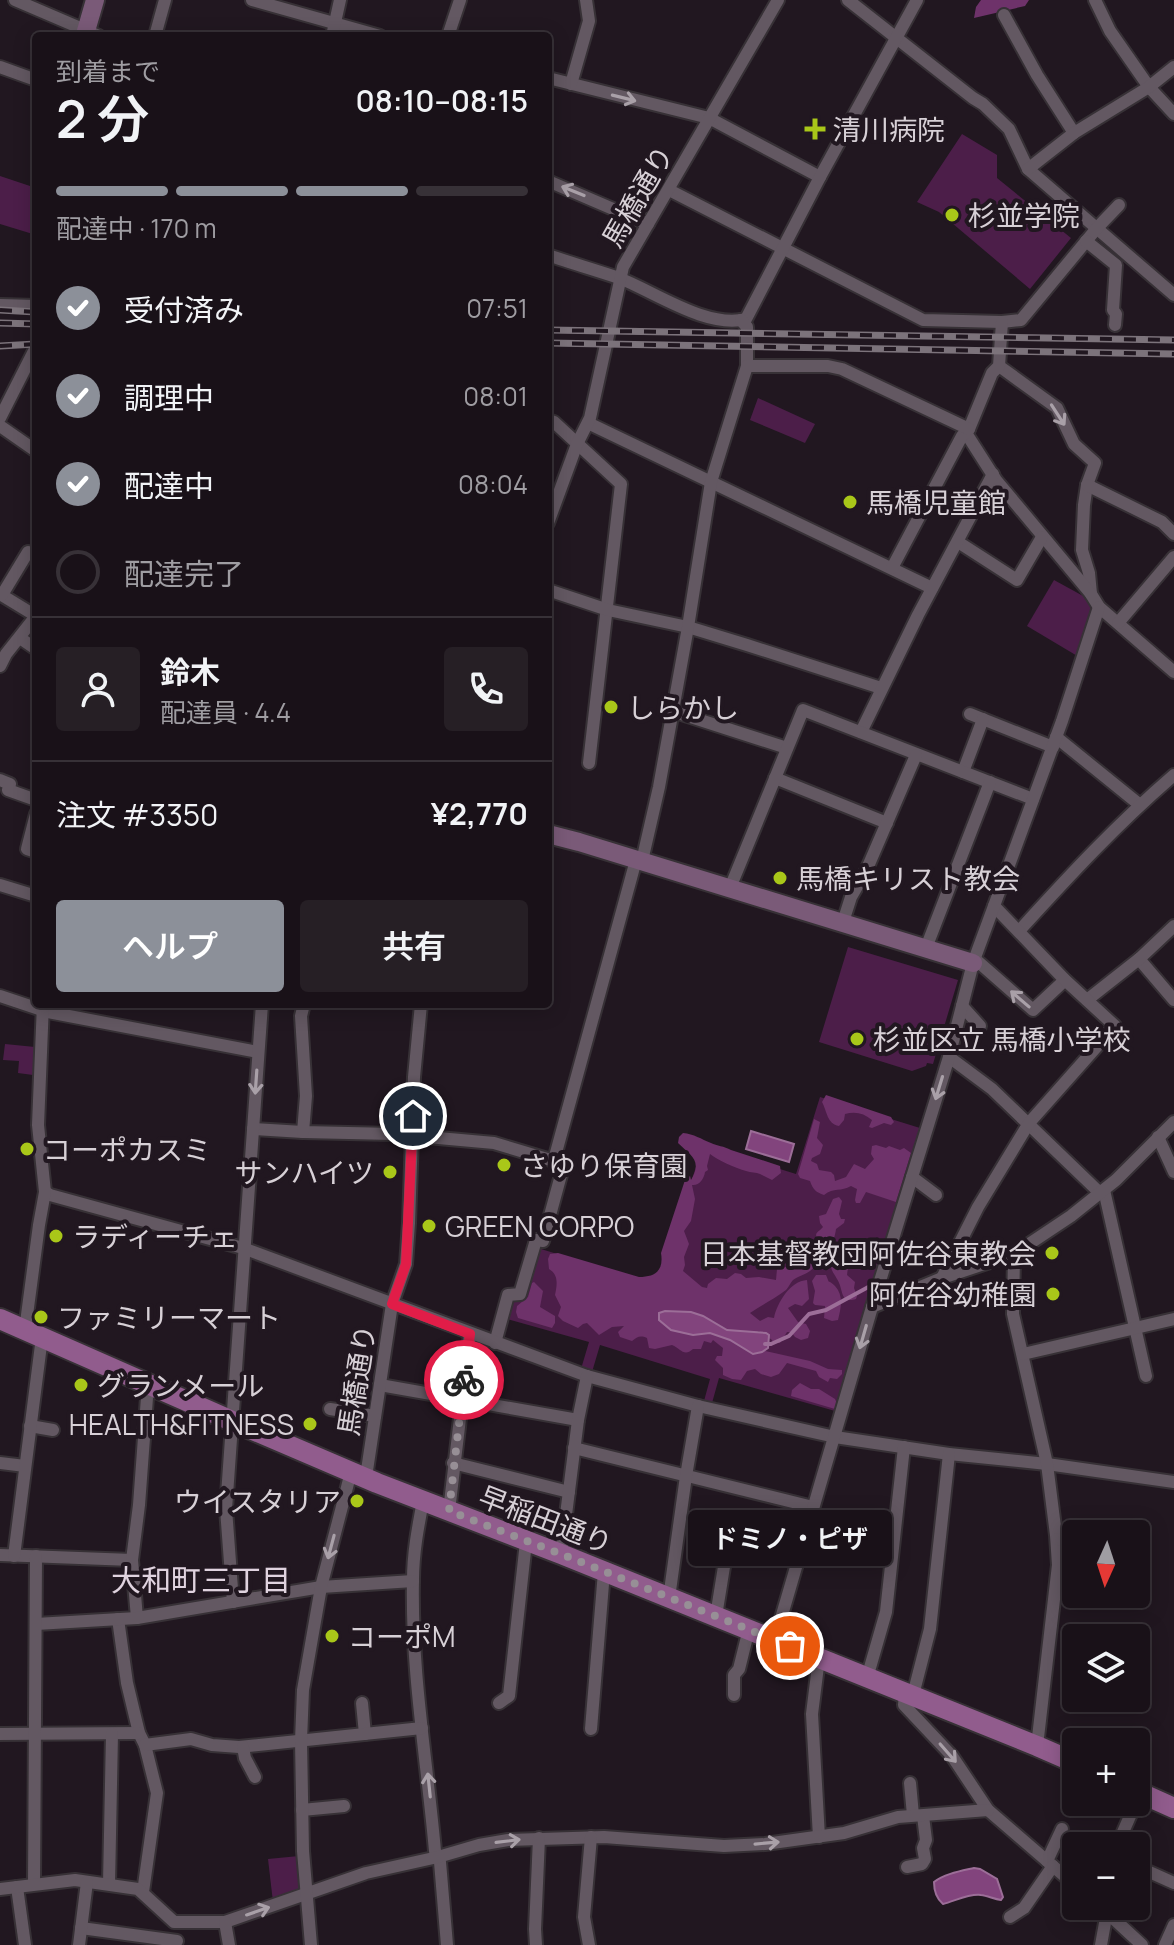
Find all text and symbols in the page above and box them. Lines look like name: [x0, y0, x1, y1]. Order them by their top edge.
text: 到着まで: [56, 53, 160, 89]
text: 08:10–08:15: [355, 80, 528, 121]
text: 2 分: [56, 83, 149, 154]
one-way arrow: [610, 91, 636, 106]
place label: 清川病院: [833, 110, 945, 148]
marker: 清川病院: [804, 118, 826, 140]
street label: 馬橋通り: [593, 138, 681, 254]
one-way arrow: [561, 183, 586, 198]
place label: 杉並学院: [968, 196, 1080, 234]
marker: 杉並学院: [943, 206, 961, 224]
text: 配達中 · 170 m: [56, 210, 217, 246]
icon: check: [56, 286, 100, 330]
text: 受付済み: [124, 289, 244, 330]
text: 07:51: [466, 290, 528, 326]
icon: check: [56, 374, 100, 418]
text: 調理中: [124, 377, 214, 418]
text: 08:01: [463, 378, 528, 414]
one-way arrow: [1050, 403, 1066, 425]
icon: check: [56, 462, 100, 506]
text: 配達中: [124, 465, 214, 506]
text: 08:04: [458, 466, 528, 502]
place label: 馬橋児童館: [866, 483, 1006, 521]
marker: 馬橋児童館: [841, 493, 859, 511]
text: 配達完了: [124, 553, 244, 594]
button: person: [56, 647, 140, 731]
button: phone: [444, 647, 528, 731]
text: 鈴木: [160, 651, 220, 692]
place label: しらかし: [627, 688, 739, 726]
text: 配達員 · 4.4: [160, 694, 291, 730]
marker: しらかし: [602, 698, 620, 716]
text: ¥2,770: [431, 793, 528, 834]
text: 注文 #3350: [56, 794, 218, 835]
place label: 馬橋キリスト教会: [796, 859, 1020, 897]
marker: 馬橋キリスト教会: [771, 869, 789, 887]
button: ヘルプ: [56, 900, 284, 992]
button: 共有: [300, 900, 528, 992]
one-way arrow: [1011, 991, 1031, 1009]
place label: 杉並区立 馬橋小学校: [873, 1020, 1131, 1058]
marker: 杉並区立 馬橋小学校: [848, 1030, 866, 1048]
one-way arrow: [248, 1068, 263, 1095]
one-way arrow: [931, 1075, 946, 1101]
pin: [379, 1082, 447, 1150]
icon: home: [391, 1094, 435, 1138]
place label: コーポカスミ: [43, 1130, 211, 1168]
marker: コーポカスミ: [18, 1140, 36, 1158]
place label: さゆり保育園: [520, 1146, 688, 1184]
place label: サンハイツ: [235, 1153, 374, 1191]
marker: さゆり保育園: [495, 1156, 513, 1174]
marker: サンハイツ: [381, 1163, 399, 1181]
place label: GREEN CORPO: [445, 1207, 634, 1245]
place label: ラディーチェ: [72, 1217, 238, 1255]
marker: GREEN CORPO: [420, 1217, 438, 1235]
marker: ラディーチェ: [47, 1227, 65, 1245]
place label: 日本基督教団阿佐谷東教会: [700, 1234, 1036, 1272]
marker: 日本基督教団阿佐谷東教会: [1043, 1244, 1061, 1262]
place label: 阿佐谷幼稚園: [869, 1275, 1037, 1313]
marker: 阿佐谷幼稚園: [1044, 1285, 1062, 1303]
place label: ファミリーマート: [57, 1298, 281, 1336]
marker: ファミリーマート: [32, 1308, 50, 1326]
street label: 馬橋通り: [328, 1322, 384, 1438]
one-way arrow: [855, 1323, 870, 1349]
courier: [424, 1340, 504, 1420]
icon: bike: [442, 1358, 486, 1402]
place label: グランメール: [97, 1366, 264, 1404]
marker: グランメール: [72, 1376, 90, 1394]
place label: HEALTH&FITNESS: [69, 1405, 294, 1443]
marker: HEALTH&FITNESS: [301, 1415, 319, 1433]
street label: 早稲田通り: [474, 1476, 618, 1562]
place label: ウイスタリア: [174, 1482, 341, 1520]
marker: ウイスタリア: [348, 1492, 366, 1510]
callout: ドミノ・ピザ: [688, 1510, 892, 1566]
text: ドミノ・ピザ: [712, 1520, 868, 1556]
north arrow: [1062, 1520, 1150, 1608]
map controls: [1062, 1520, 1150, 1920]
one-way arrow: [323, 1534, 338, 1559]
district label: 大和町三丁目: [111, 1559, 291, 1600]
pin: [756, 1612, 824, 1680]
place label: コーポM: [348, 1617, 456, 1655]
icon: bag: [768, 1624, 812, 1668]
button: layers: [1062, 1624, 1150, 1712]
marker: コーポM: [323, 1627, 341, 1645]
button: +: [1062, 1728, 1150, 1816]
one-way arrow: [939, 1742, 957, 1763]
one-way arrow: [421, 1772, 436, 1799]
button: −: [1062, 1832, 1150, 1920]
one-way arrow: [495, 1833, 520, 1848]
one-way arrow: [753, 1835, 780, 1850]
one-way arrow: [245, 1903, 270, 1918]

